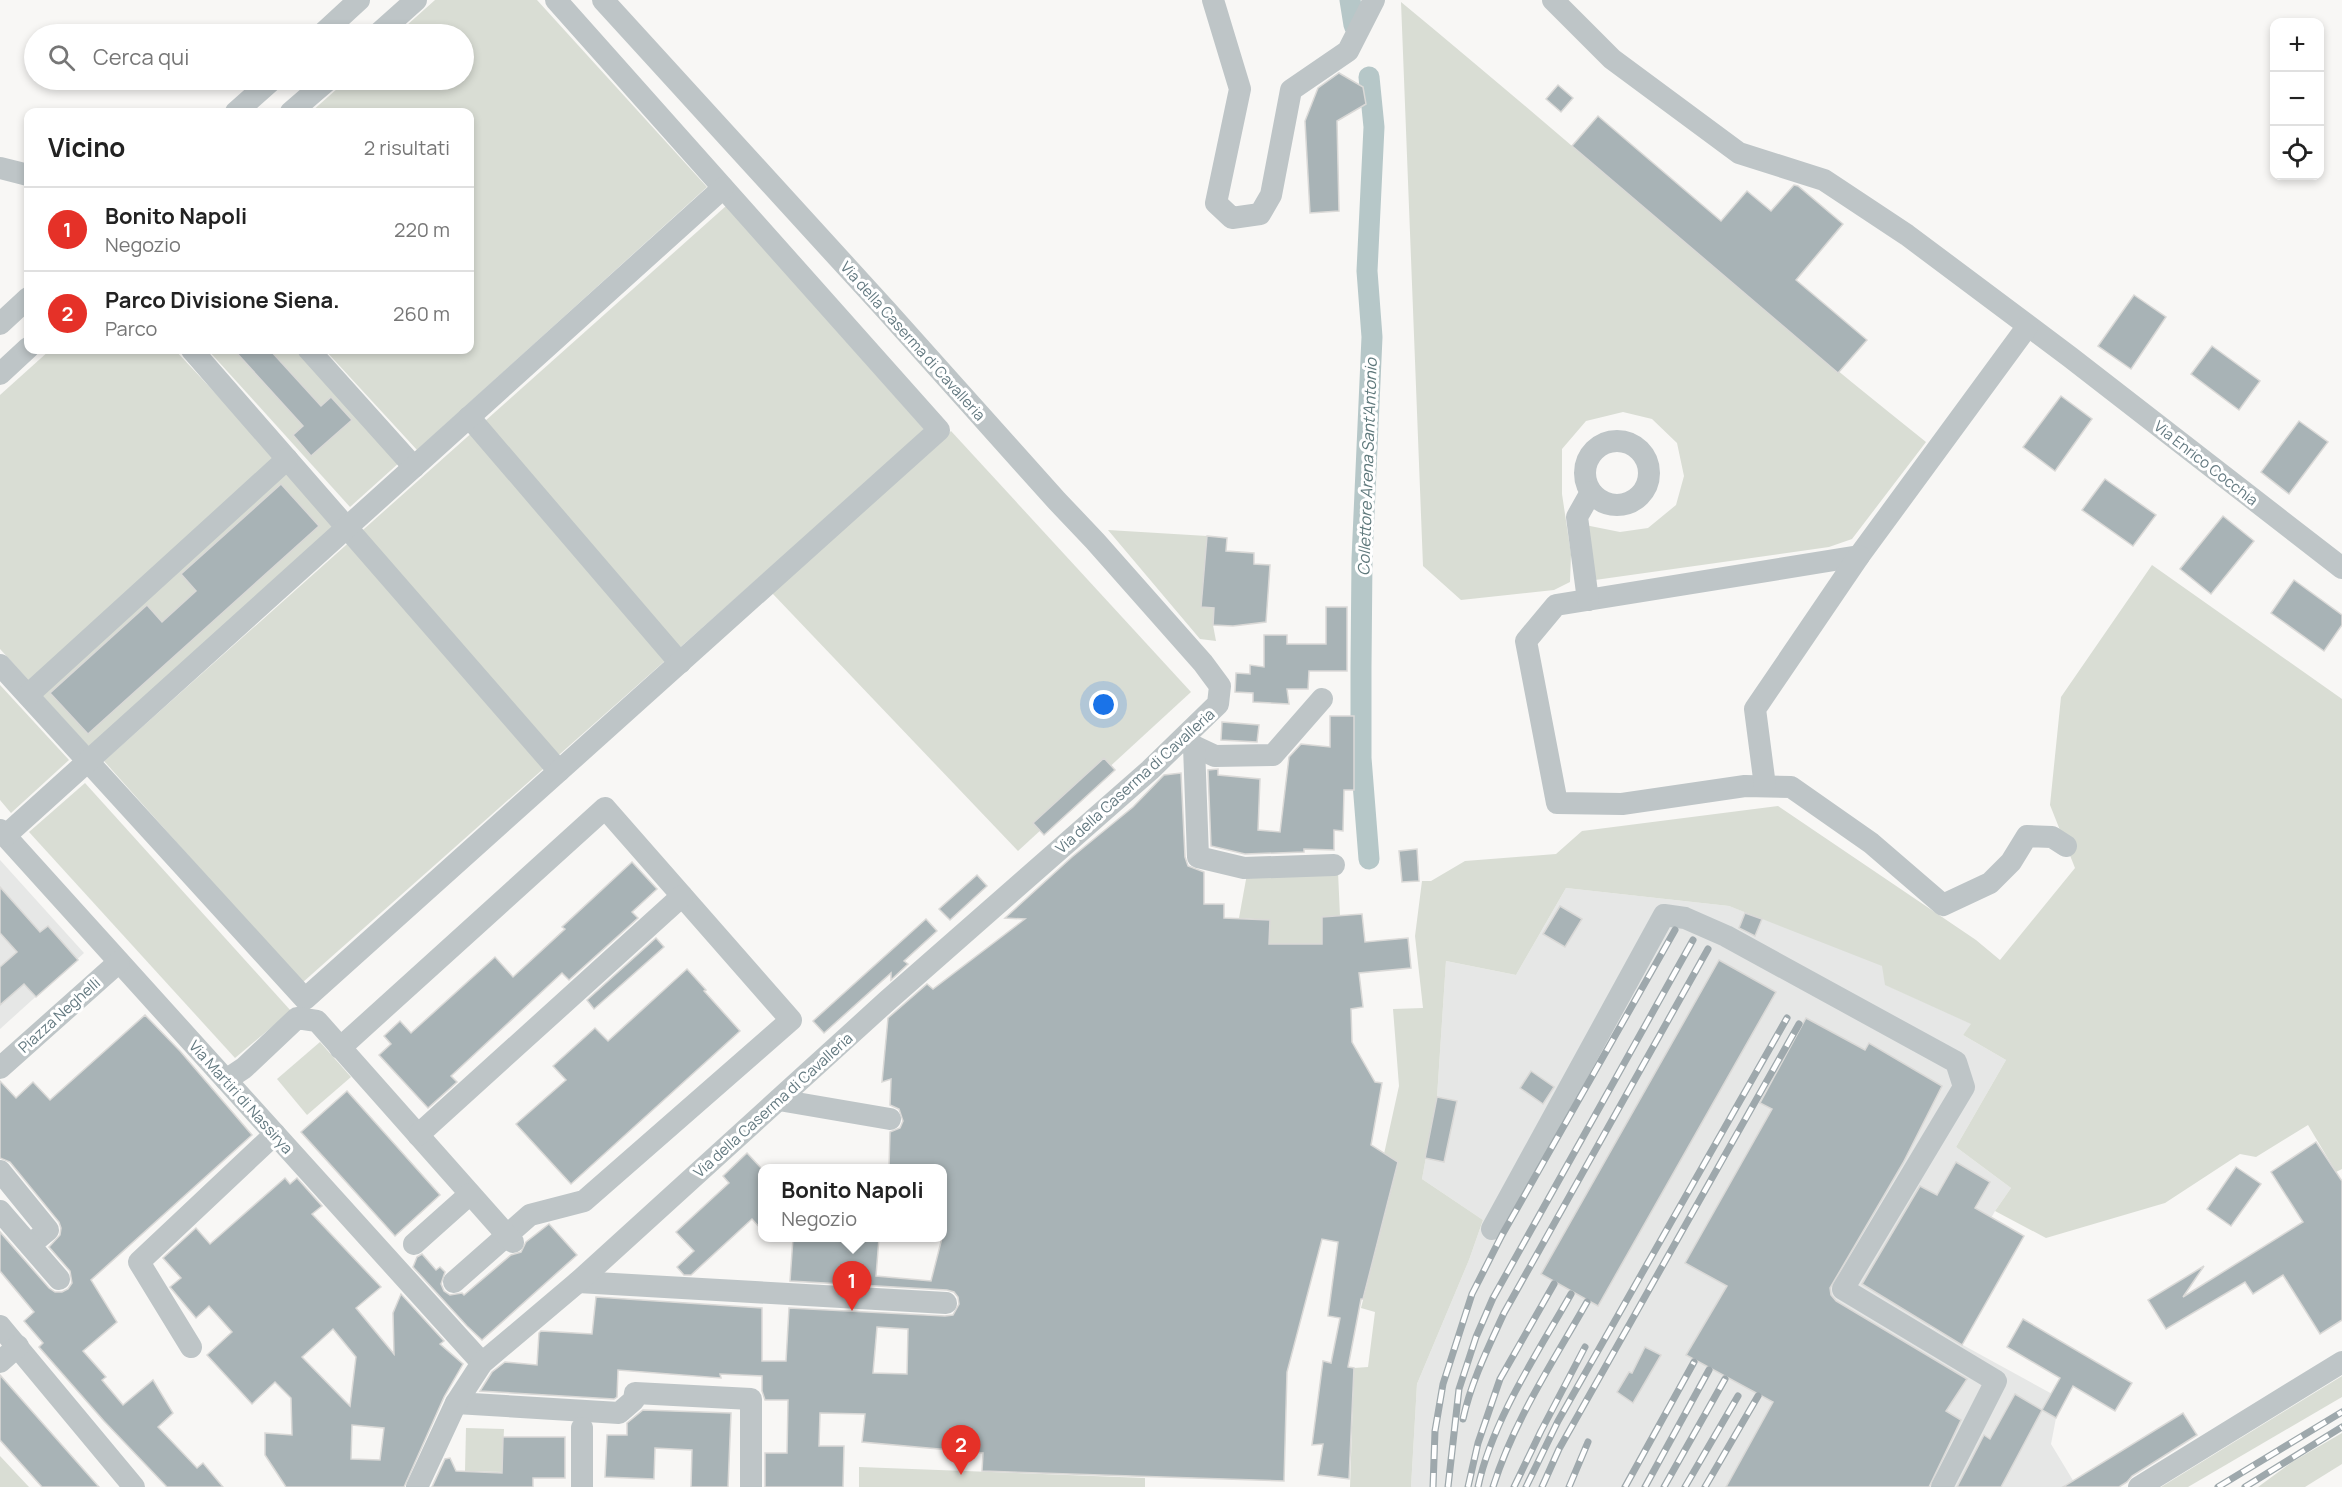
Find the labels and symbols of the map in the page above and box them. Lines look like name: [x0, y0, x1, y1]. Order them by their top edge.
street label: Via della Caserma di Cavalleria: [836, 257, 990, 425]
water label: Collettore Arena Sant'Antonio: [1352, 356, 1382, 576]
street label: Via Enrico Cocchia: [2150, 416, 2262, 510]
your location: [1089, 690, 1118, 719]
street label: Via della Caserma di Cavalleria: [1051, 704, 1219, 858]
street label: Piazza Neghelli: [13, 972, 105, 1058]
street label: Via della Caserma di Cavalleria: [689, 1028, 857, 1182]
street label: Via Martiri di Nassirya: [184, 1036, 298, 1158]
pin: 1: [832, 1262, 872, 1311]
pin: 2: [942, 1426, 980, 1475]

